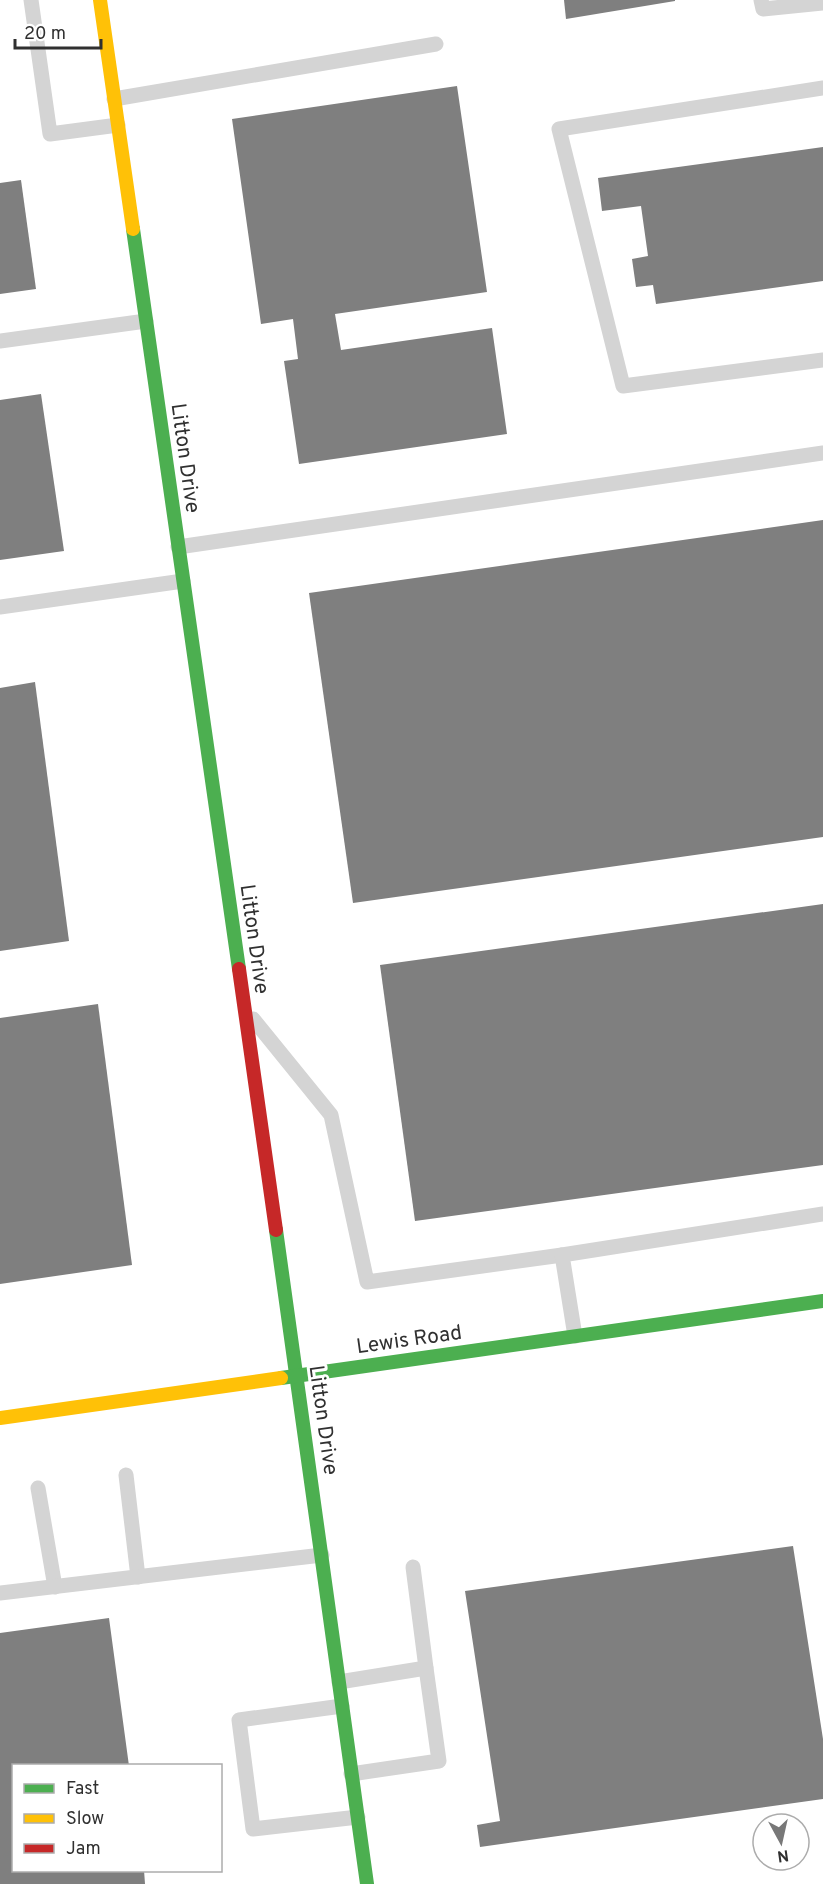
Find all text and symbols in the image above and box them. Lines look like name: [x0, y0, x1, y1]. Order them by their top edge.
scale bar: [15, 12, 100, 50]
text: 20 m: [24, 23, 66, 46]
street label: Litton Drive: [163, 402, 206, 515]
street label: Litton Drive: [232, 883, 275, 996]
street label: Lewis Road: [355, 1320, 464, 1361]
street label: Litton Drive: [301, 1364, 344, 1477]
legend: [12, 1764, 222, 1872]
text: Fast: [66, 1778, 99, 1801]
text: Slow: [66, 1808, 104, 1831]
north arrow: [751, 1812, 811, 1872]
text: Jam: [66, 1838, 101, 1861]
text: N: [776, 1844, 790, 1866]

